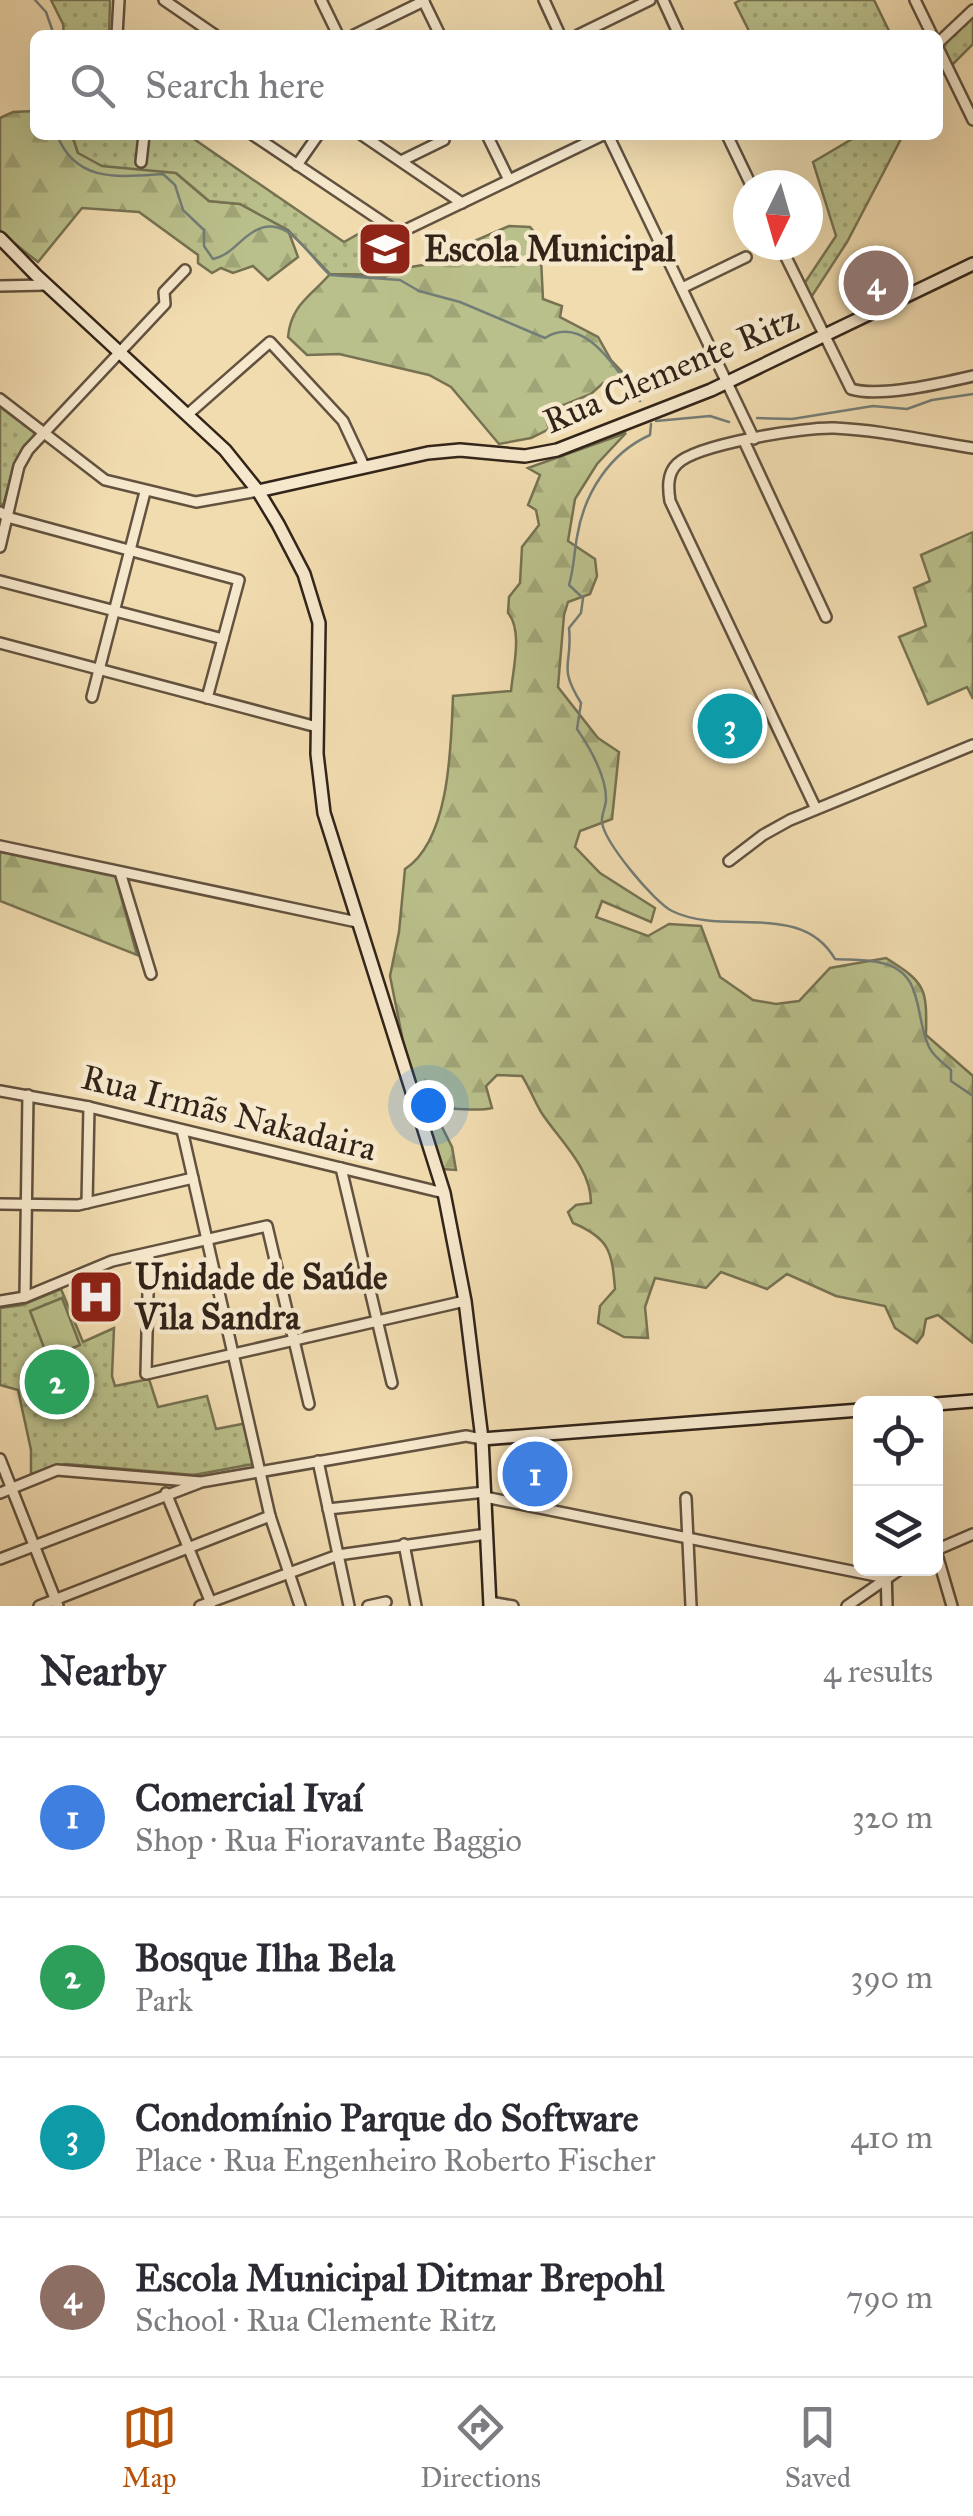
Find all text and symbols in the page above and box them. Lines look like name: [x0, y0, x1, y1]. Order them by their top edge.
search box: [30, 30, 943, 140]
icon: search: [65, 58, 120, 113]
text: Search here: [145, 62, 325, 108]
north arrow: [733, 170, 823, 260]
school or university icon: Escola Municipal: [355, 219, 415, 279]
place label: Escola Municipal: [424, 228, 676, 271]
pin: 4: [844, 246, 908, 320]
street label: Rua Clemente Ritz: [537, 297, 805, 443]
pin: 3: [698, 688, 762, 764]
street label: Rua Irmãs Nakadaira: [77, 1056, 381, 1171]
your location: [403, 1080, 454, 1131]
place label: Unidade de Saúde Vila Sandra: [134, 1256, 388, 1339]
hospital icon: Unidade de Saúde Vila Sandra: [66, 1267, 126, 1327]
pin: 2: [24, 1344, 90, 1420]
map controls: [853, 1396, 943, 1576]
button: locate: [853, 1396, 943, 1486]
pin: 1: [502, 1436, 568, 1512]
button: layers: [853, 1486, 943, 1576]
text: Nearby: [40, 1645, 165, 1697]
text: 4 results: [823, 1652, 933, 1691]
text: Comercial Ivaí: [135, 1775, 363, 1821]
text: 1: [66, 1798, 79, 1837]
text: 320 m: [852, 1798, 933, 1837]
text: Shop · Rua Fioravante Baggio: [135, 1821, 522, 1860]
text: Bosque Ilha Bela: [135, 1935, 395, 1981]
text: 2: [65, 1958, 80, 1997]
text: 390 m: [851, 1958, 933, 1997]
text: Park: [135, 1981, 193, 2020]
text: Condomínio Parque do Software: [135, 2095, 639, 2141]
text: 3: [66, 2118, 79, 2157]
text: 410 m: [850, 2118, 933, 2157]
text: Place · Rua Engenheiro Roberto Fischer: [135, 2141, 655, 2180]
text: Escola Municipal Ditmar Brepohl: [135, 2255, 664, 2301]
text: 4: [64, 2278, 81, 2317]
text: 790 m: [846, 2278, 933, 2317]
text: School · Rua Clemente Ritz: [135, 2301, 496, 2340]
tab: Map: [122, 2400, 177, 2495]
tab: Directions: [420, 2400, 541, 2495]
tab: Saved: [785, 2400, 851, 2495]

